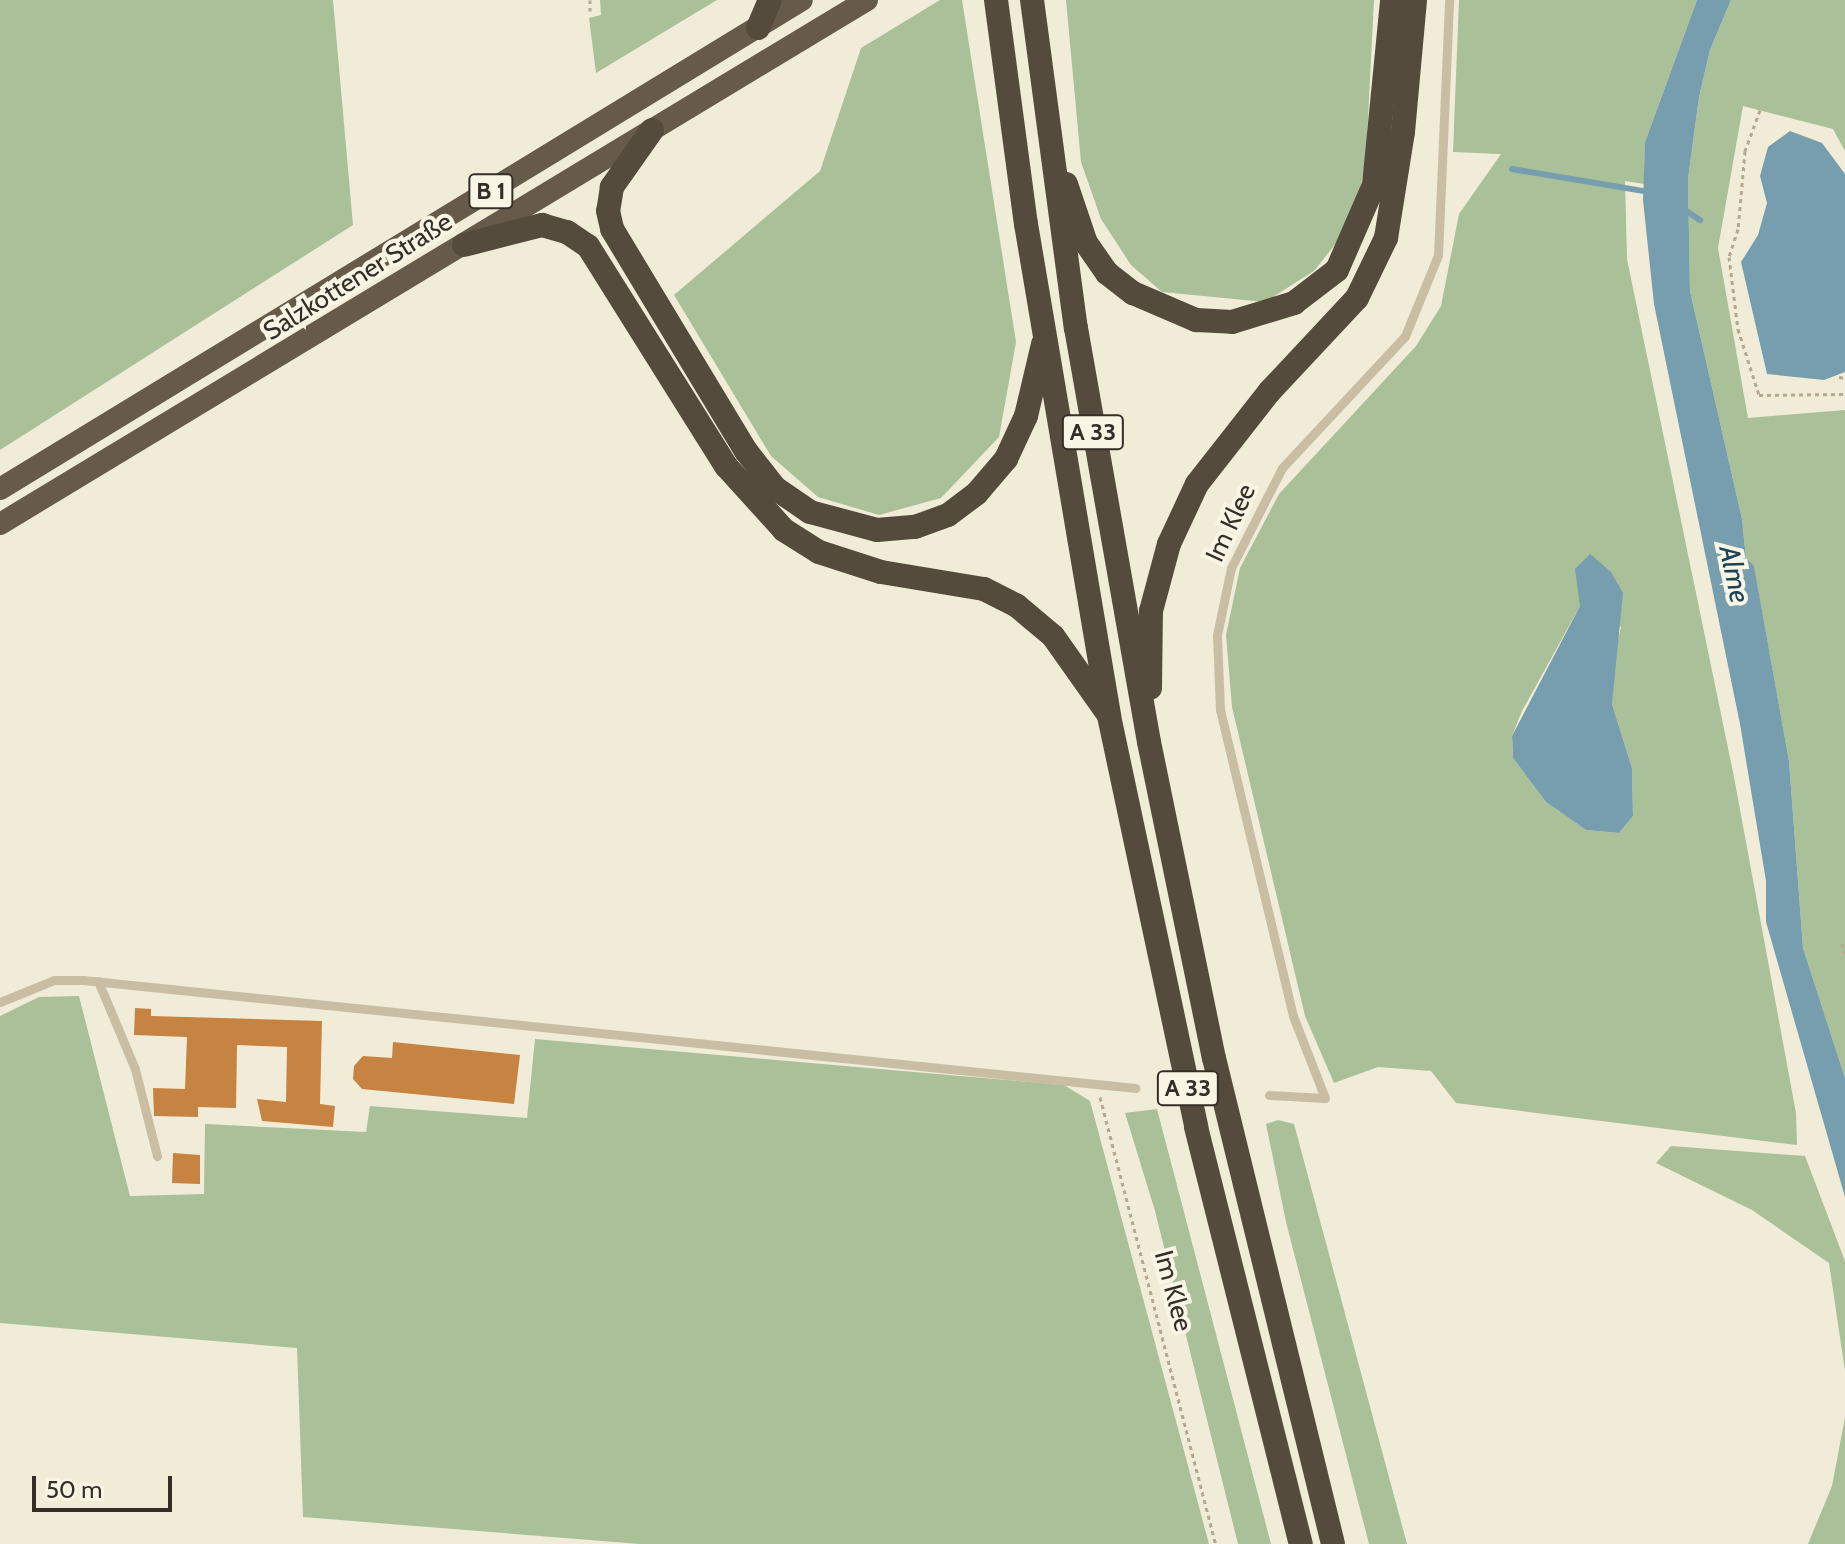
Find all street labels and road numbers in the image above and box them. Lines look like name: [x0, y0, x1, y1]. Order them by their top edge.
road number: B 1: [467, 171, 515, 211]
street label: Salzkottener Straße: [258, 207, 458, 347]
road number: A 33: [1061, 412, 1125, 452]
street label: Im Klee: [1199, 479, 1263, 567]
road number: A 33: [1156, 1068, 1220, 1108]
street label: Im Klee: [1147, 1247, 1199, 1335]

